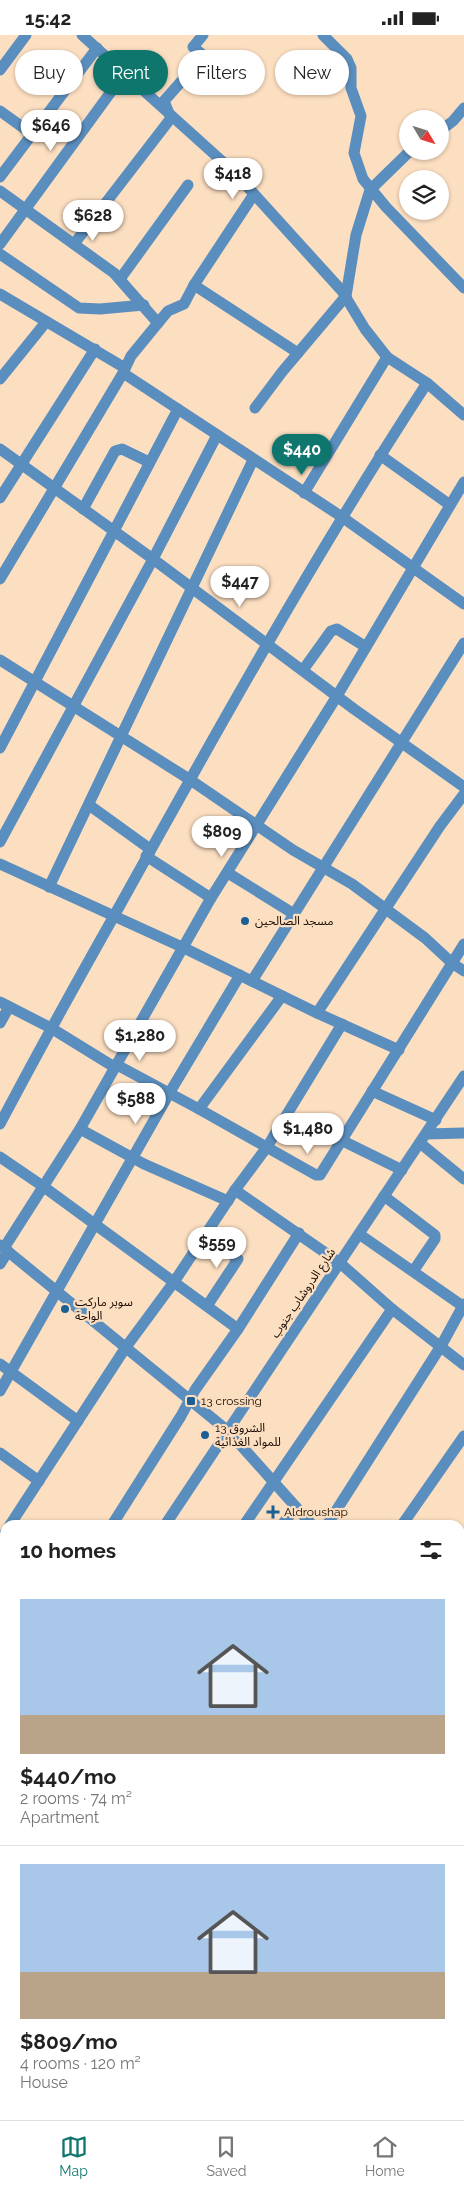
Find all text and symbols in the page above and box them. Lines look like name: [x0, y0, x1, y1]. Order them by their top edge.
text: 15:42: [25, 7, 71, 29]
chip: Buy: [15, 50, 83, 95]
chip: Rent: [93, 50, 168, 95]
chip: Filters: [178, 50, 265, 95]
chip: New: [275, 50, 349, 95]
pin: $646: [21, 109, 81, 152]
north arrow: [399, 110, 449, 160]
map controls: [399, 110, 449, 220]
text: $646: [32, 116, 70, 135]
pin: $418: [203, 157, 263, 200]
text: $418: [215, 164, 251, 183]
button: layers: [399, 170, 449, 220]
pin: $628: [63, 199, 123, 242]
text: $628: [74, 206, 112, 225]
pin: $440: [272, 433, 332, 476]
text: $440: [283, 440, 321, 459]
pin: $447: [210, 565, 270, 608]
text: $447: [221, 572, 259, 591]
pin: $809: [192, 815, 252, 858]
text: $809: [202, 822, 242, 841]
place label: مسجد الصالحين: [255, 914, 333, 928]
marker: مسجد الصالحين: [239, 915, 251, 927]
pin: $1,280: [99, 1019, 181, 1062]
text: $1,280: [115, 1026, 165, 1045]
pin: $588: [106, 1083, 166, 1125]
text: $588: [117, 1089, 155, 1108]
pin: $1,480: [267, 1113, 349, 1155]
text: $1,480: [283, 1119, 333, 1138]
pin: $559: [187, 1227, 247, 1269]
text: $559: [198, 1233, 236, 1252]
street label: شارع الدروشاب جنوب: [268, 1245, 340, 1342]
place label: سوبر ماركت الواحة: [75, 1295, 133, 1323]
marker: سوبر ماركت الواحة: [59, 1303, 71, 1315]
place label: 13 crossing: [201, 1394, 262, 1408]
marker: 13 crossing: [185, 1395, 197, 1407]
place label: الشروق 13 للمواد الغذائية: [215, 1421, 281, 1449]
marker: الشروق 13 للمواد الغذائية: [199, 1429, 211, 1441]
marker: Aldroushap: [266, 1505, 280, 1519]
place label: Aldroushap: [284, 1505, 348, 1519]
icon: filters: [417, 1536, 445, 1564]
text: 10 homes: [20, 1538, 116, 1563]
icon: home: [188, 1631, 278, 1721]
text: $440/mo: [20, 1764, 116, 1789]
text: 2 rooms · 74 m²: [20, 1789, 132, 1808]
text: Apartment: [20, 1808, 99, 1827]
icon: home: [188, 1897, 278, 1987]
text: $809/mo: [20, 2029, 118, 2054]
text: 4 rooms · 120 m²: [20, 2054, 141, 2073]
text: House: [20, 2073, 68, 2092]
tab: Map: [59, 2133, 88, 2179]
tab: Saved: [206, 2133, 246, 2179]
tab: Home: [365, 2133, 405, 2179]

